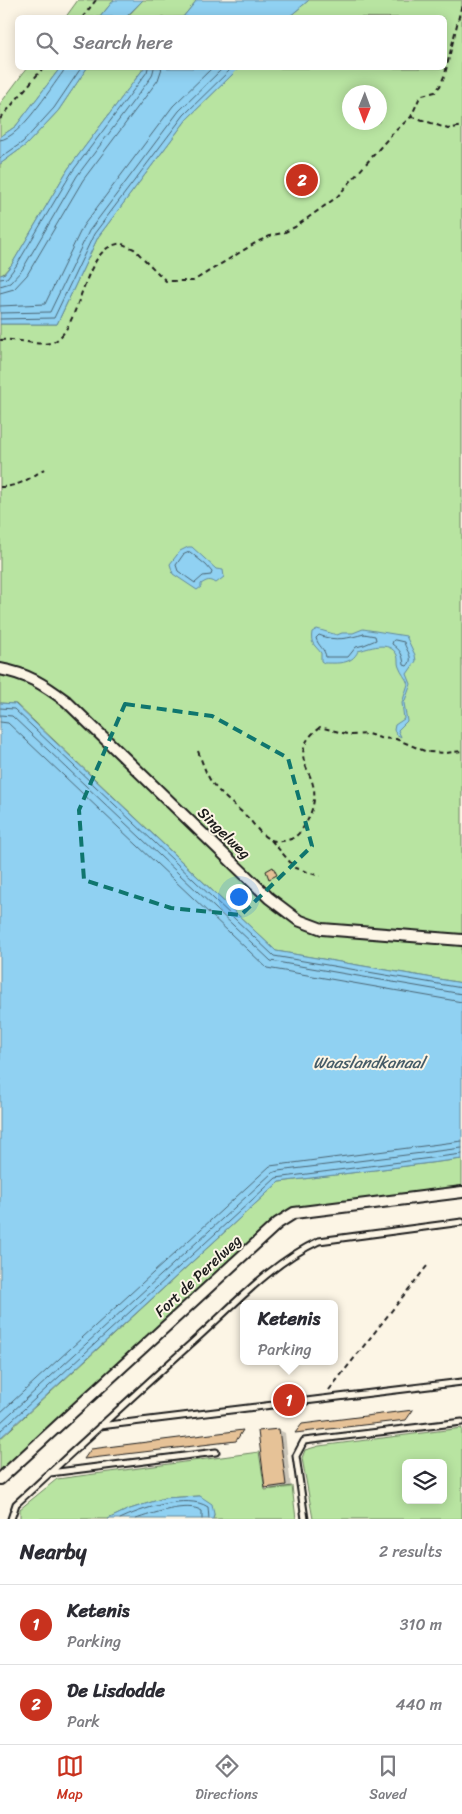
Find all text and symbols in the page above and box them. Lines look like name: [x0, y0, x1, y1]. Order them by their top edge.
search box: [15, 15, 447, 70]
text: Search here: [73, 26, 173, 59]
icon: search: [33, 29, 61, 57]
north arrow: [342, 85, 387, 130]
pin: 2: [286, 161, 318, 199]
street label: Singelweg: [191, 801, 257, 866]
your location: [226, 884, 252, 910]
water label: Waaslandkanaal: [313, 1048, 428, 1077]
street label: Fort de Perelweg: [148, 1228, 248, 1324]
popup: [240, 1300, 338, 1365]
text: Ketenis: [258, 1302, 320, 1335]
text: Parking: [258, 1335, 312, 1364]
pin: 1: [273, 1381, 305, 1419]
map controls: [402, 1459, 447, 1504]
button: layers: [402, 1459, 447, 1504]
text: Nearby: [20, 1533, 86, 1571]
text: 2 results: [379, 1537, 442, 1566]
text: Ketenis: [67, 1594, 130, 1627]
text: 1: [33, 1610, 39, 1639]
text: 310 m: [400, 1610, 442, 1639]
text: Parking: [67, 1627, 121, 1656]
text: De Lisdodde: [67, 1674, 165, 1707]
text: 2: [31, 1690, 41, 1719]
text: 440 m: [395, 1690, 442, 1719]
text: Park: [67, 1707, 100, 1736]
tab: Map: [56, 1752, 84, 1807]
tab: Directions: [195, 1752, 258, 1807]
tab: Saved: [369, 1752, 406, 1807]

